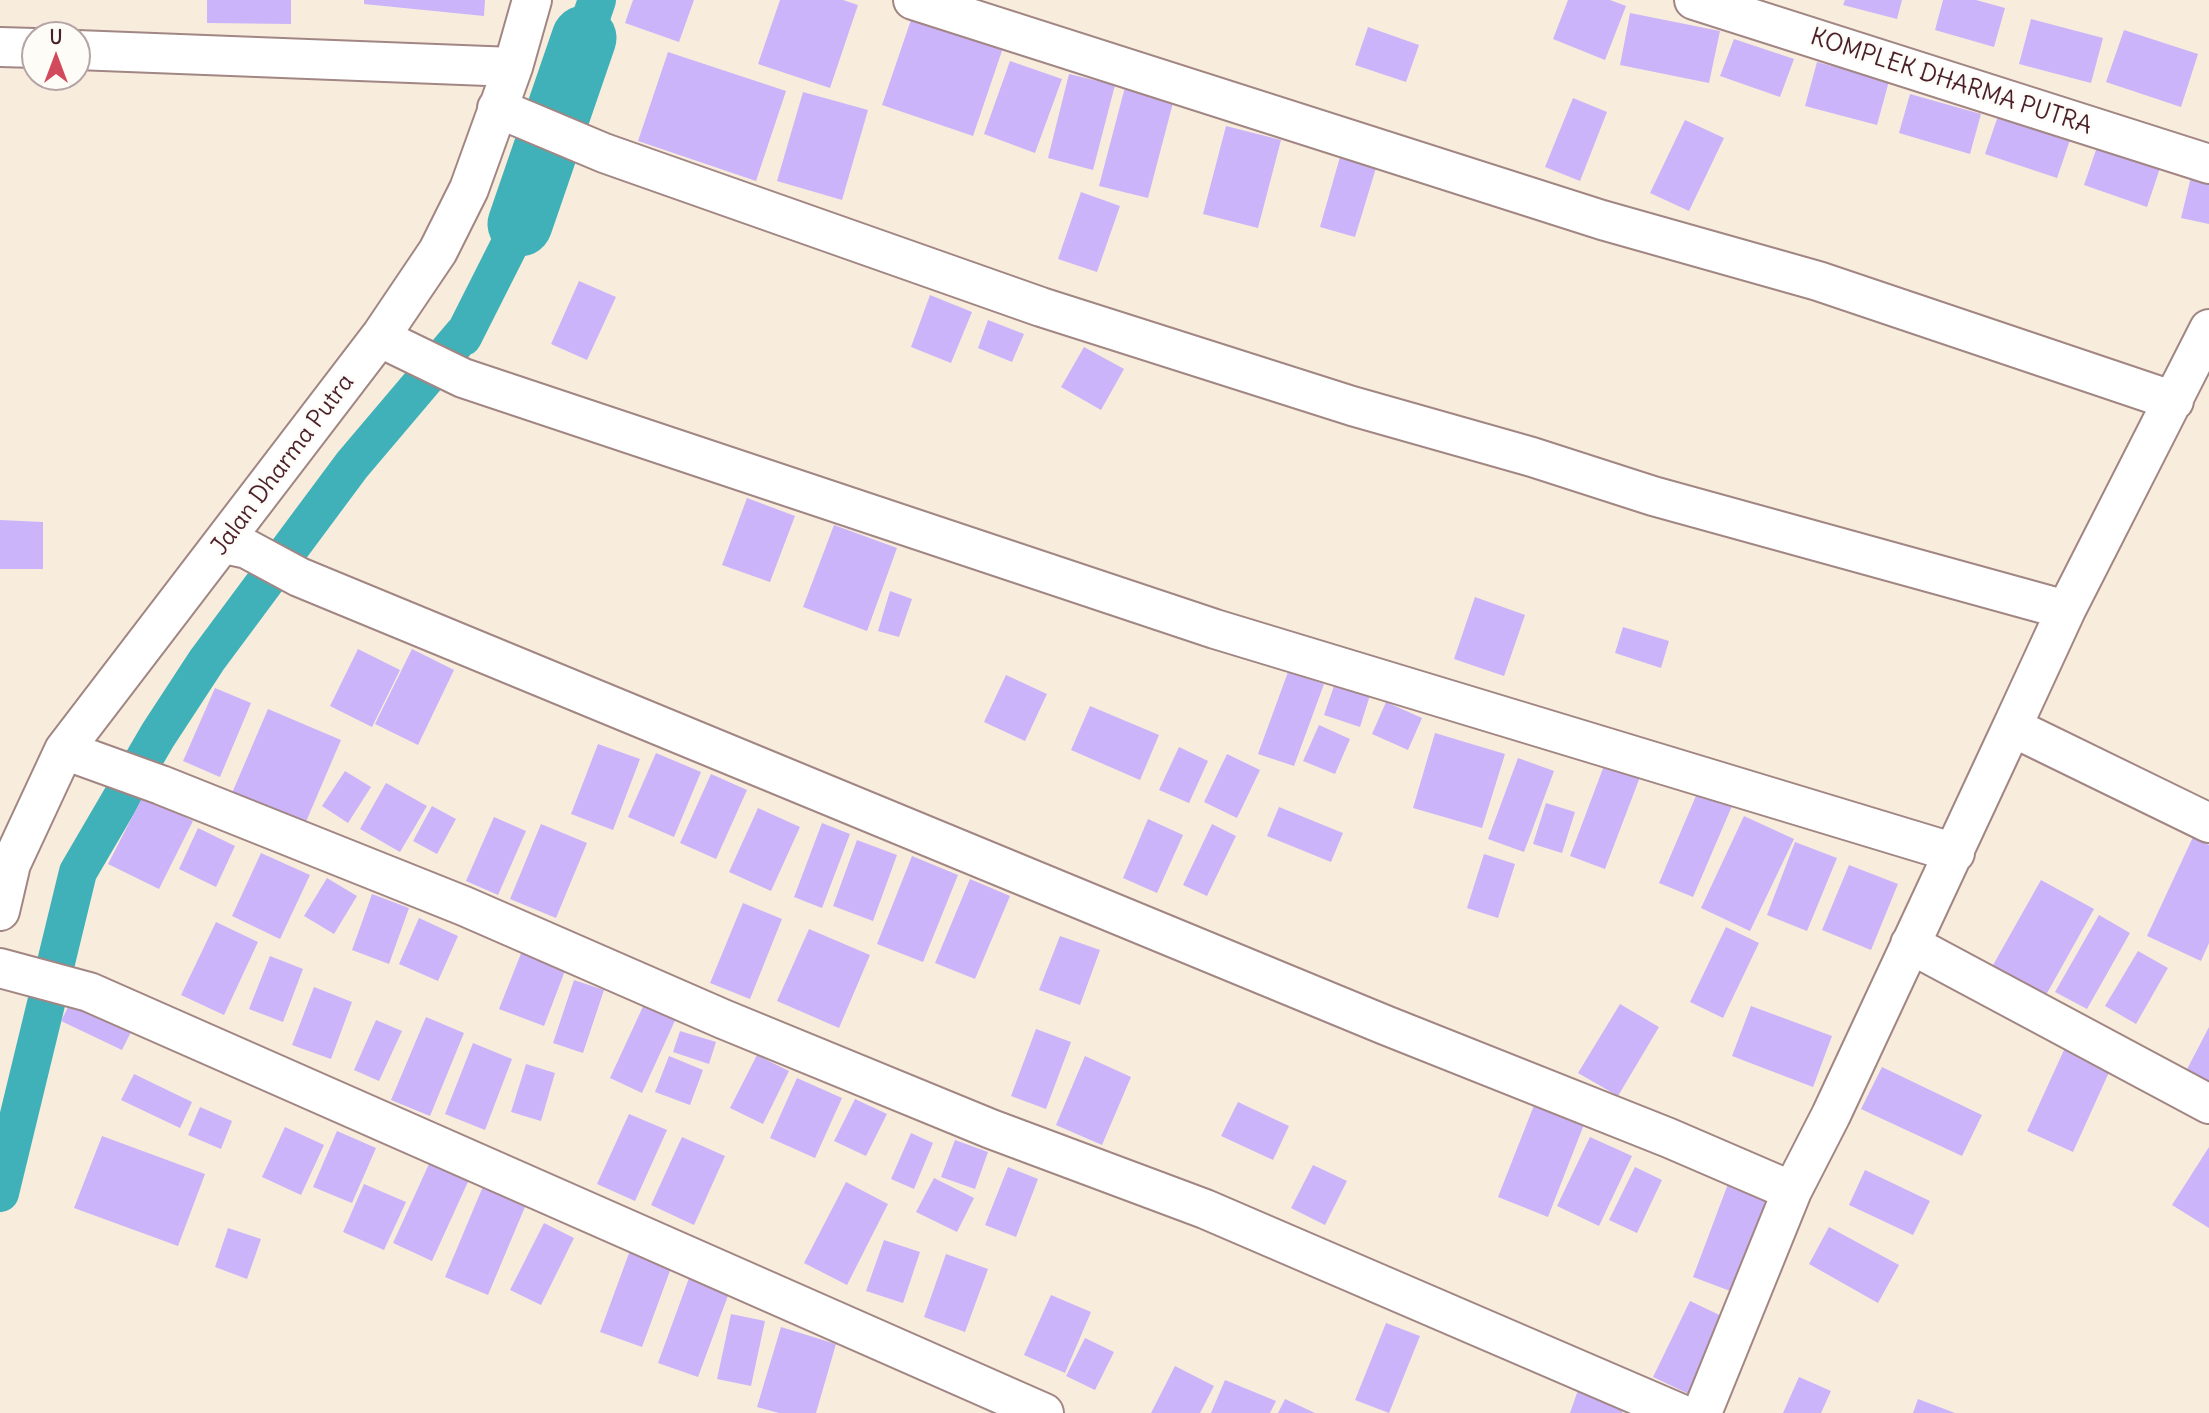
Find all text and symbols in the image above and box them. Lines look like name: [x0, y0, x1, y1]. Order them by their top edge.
north arrow: [21, 21, 91, 91]
street label: KOMPLEK DHARMA PUTRA: [1807, 23, 2095, 141]
text: U: [50, 25, 62, 49]
street label: Jalan Dharma Putra: [206, 369, 360, 561]

